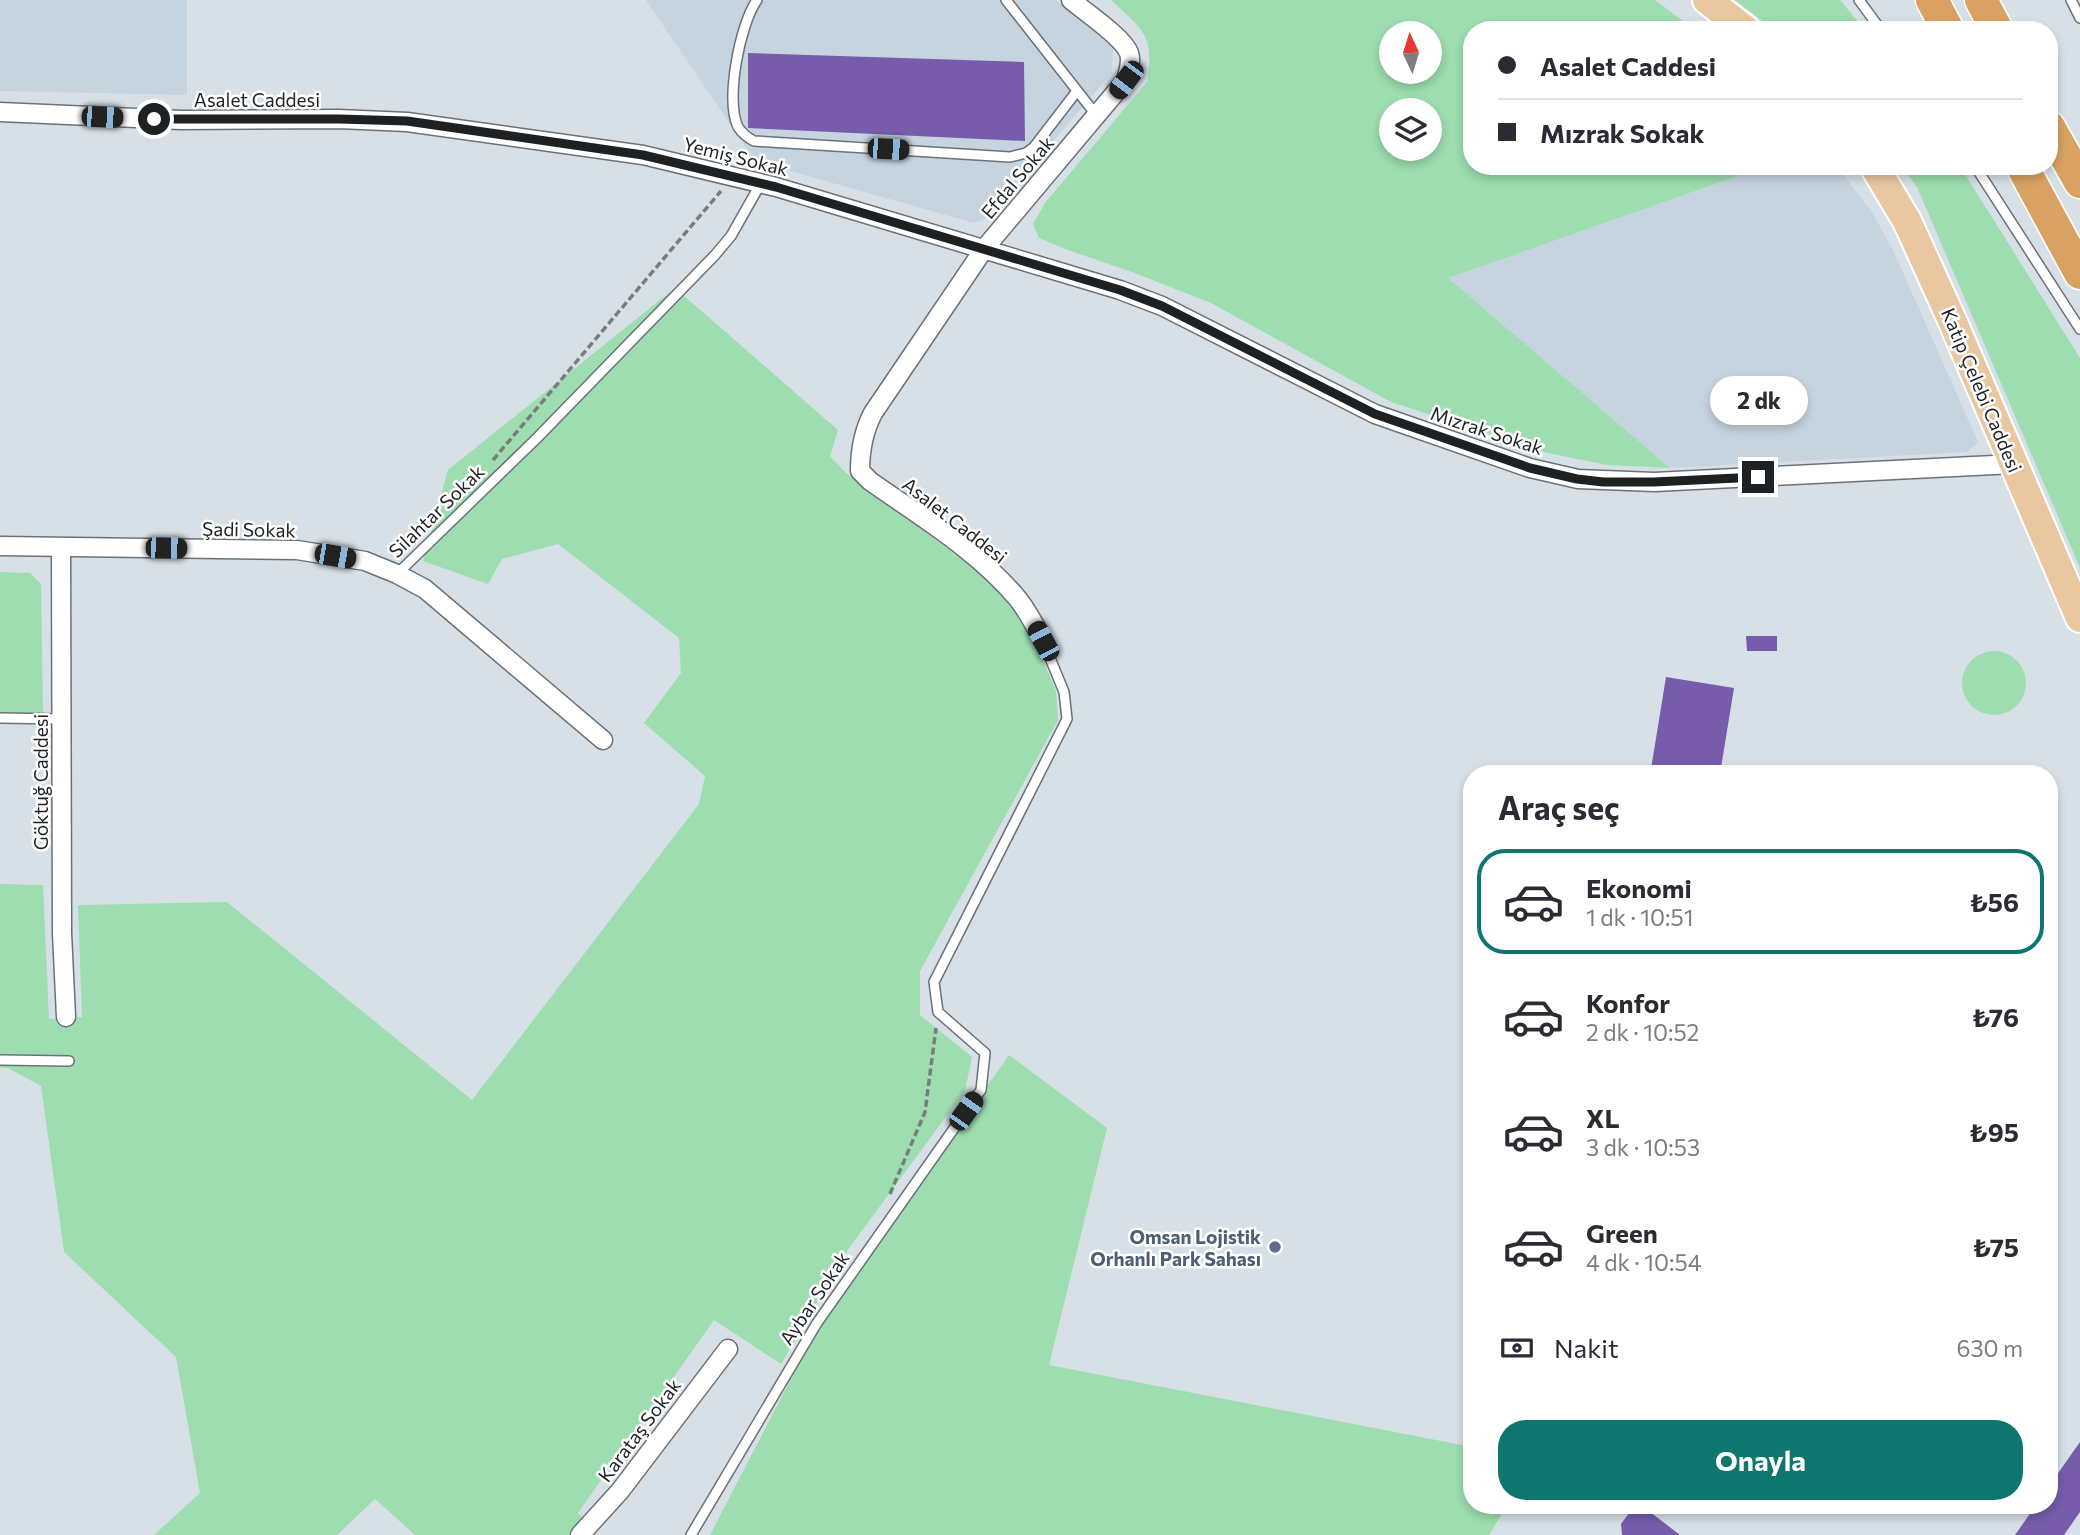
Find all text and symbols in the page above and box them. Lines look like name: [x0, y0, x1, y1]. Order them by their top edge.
north arrow: [1379, 21, 1442, 84]
map controls: [1379, 21, 1442, 161]
text: Asalet Caddesi: [1540, 50, 1716, 81]
car: [1105, 57, 1148, 103]
street label: Asalet Caddesi: [194, 88, 320, 111]
button: layers: [1379, 98, 1442, 161]
route start: [138, 103, 170, 135]
car: [81, 106, 124, 128]
text: Mızrak Sokak: [1540, 117, 1704, 148]
street label: Efdal Sokak: [976, 131, 1058, 223]
street label: Yemiş Sokak: [681, 132, 791, 180]
car: [867, 137, 910, 161]
street label: Katip Çelebi Caddesi: [1937, 304, 2027, 476]
callout: 2 dk: [1709, 376, 1807, 424]
text: 2 dk: [1737, 386, 1781, 414]
street label: Mızrak Sokak: [1428, 401, 1546, 459]
street label: Silahtar Sokak: [384, 460, 488, 562]
route end: [1742, 461, 1774, 493]
street label: Asalet Caddesi: [898, 472, 1012, 568]
street label: Şadi Sokak: [202, 517, 296, 541]
car: [145, 537, 188, 559]
car: [313, 542, 358, 570]
car: [1024, 618, 1063, 664]
street label: Göktuğ Caddesi: [29, 714, 52, 850]
text: Araç seç: [1498, 787, 1620, 827]
icon: car: [1502, 870, 1565, 933]
text: Ekonomi: [1586, 872, 1692, 903]
text: ₺56: [1969, 886, 2019, 917]
text: 1 dk · 10:51: [1586, 903, 1694, 931]
icon: car: [1502, 985, 1565, 1048]
text: Konfor: [1586, 987, 1670, 1018]
text: ₺76: [1972, 1001, 2019, 1032]
text: 2 dk · 10:52: [1586, 1018, 1699, 1046]
car: [946, 1088, 987, 1134]
icon: car: [1502, 1100, 1565, 1163]
text: XL: [1586, 1102, 1620, 1133]
text: ₺95: [1969, 1116, 2019, 1147]
text: 3 dk · 10:53: [1586, 1133, 1700, 1161]
icon: car: [1502, 1215, 1565, 1278]
text: Green: [1586, 1217, 1658, 1248]
place label: Omsan Lojistik Orhanlı Park Sahası: [1090, 1225, 1261, 1270]
text: ₺75: [1973, 1231, 2019, 1262]
marker: Omsan Lojistik Orhanlı Park Sahası: [1267, 1239, 1283, 1255]
street label: Aybar Sokak: [774, 1247, 854, 1349]
text: 4 dk · 10:54: [1586, 1248, 1701, 1276]
icon: cash: [1498, 1329, 1536, 1367]
text: Nakit: [1554, 1332, 1619, 1363]
text: 630 m: [1957, 1334, 2023, 1362]
street label: Karataş Sokak: [593, 1374, 685, 1486]
button: Onayla: [1498, 1420, 2023, 1500]

